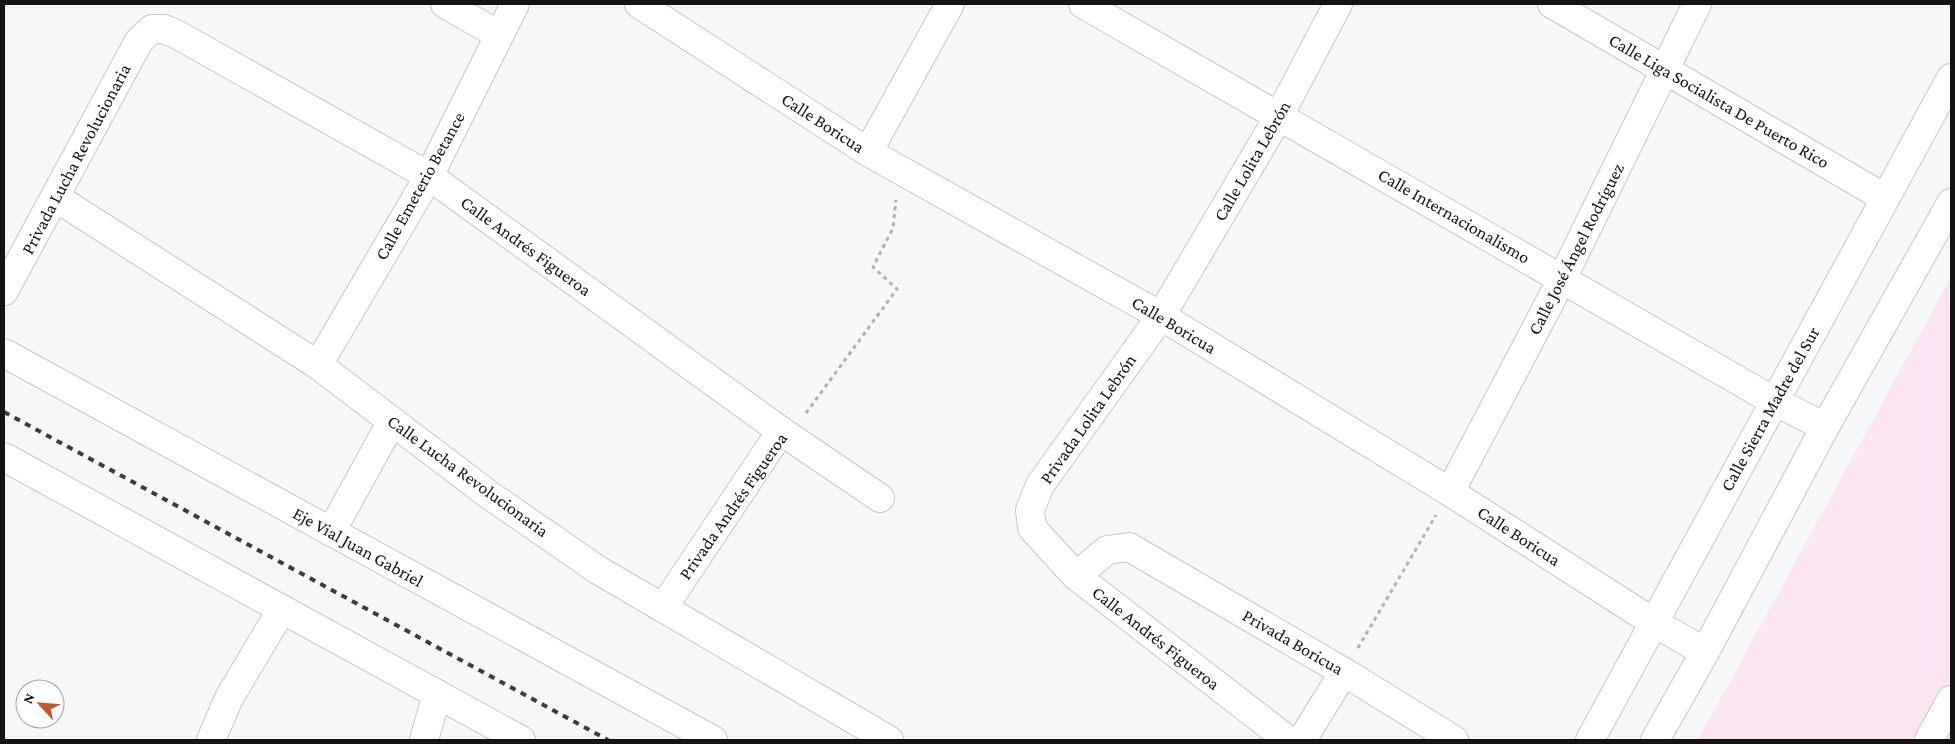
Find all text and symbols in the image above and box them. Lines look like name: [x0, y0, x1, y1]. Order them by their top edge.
street label: Calle Liga Socialista De Puerto Rico: [1605, 30, 1833, 172]
street label: Privada Lucha Revolucionaria: [17, 60, 135, 258]
street label: Calle Boricua: [778, 89, 868, 157]
street label: Calle Lolita Lebrón: [1210, 97, 1295, 225]
street label: Calle Emeterio Betance: [371, 109, 469, 263]
street label: Calle José Ángel Rodríguez: [1524, 160, 1628, 338]
street label: Calle Internacionalismo: [1375, 164, 1533, 268]
street label: Calle Andrés Figueroa: [457, 192, 595, 300]
street label: Calle Boricua: [1128, 292, 1220, 358]
street label: Calle Sierra Madre del Sur: [1716, 323, 1824, 495]
street label: Privada Lolita Lebrón: [1036, 350, 1140, 488]
street label: Calle Lucha Revolucionaria: [384, 411, 552, 541]
street label: Privada Andrés Figueroa: [675, 429, 791, 583]
street label: Calle Boricua: [1474, 502, 1564, 570]
street label: Eje Vial Juan Gabriel: [289, 503, 427, 592]
street label: Calle Andrés Figueroa: [1088, 582, 1224, 694]
street label: Privada Boricua: [1239, 605, 1347, 679]
north arrow: [15, 679, 65, 729]
text: N: [19, 690, 38, 706]

